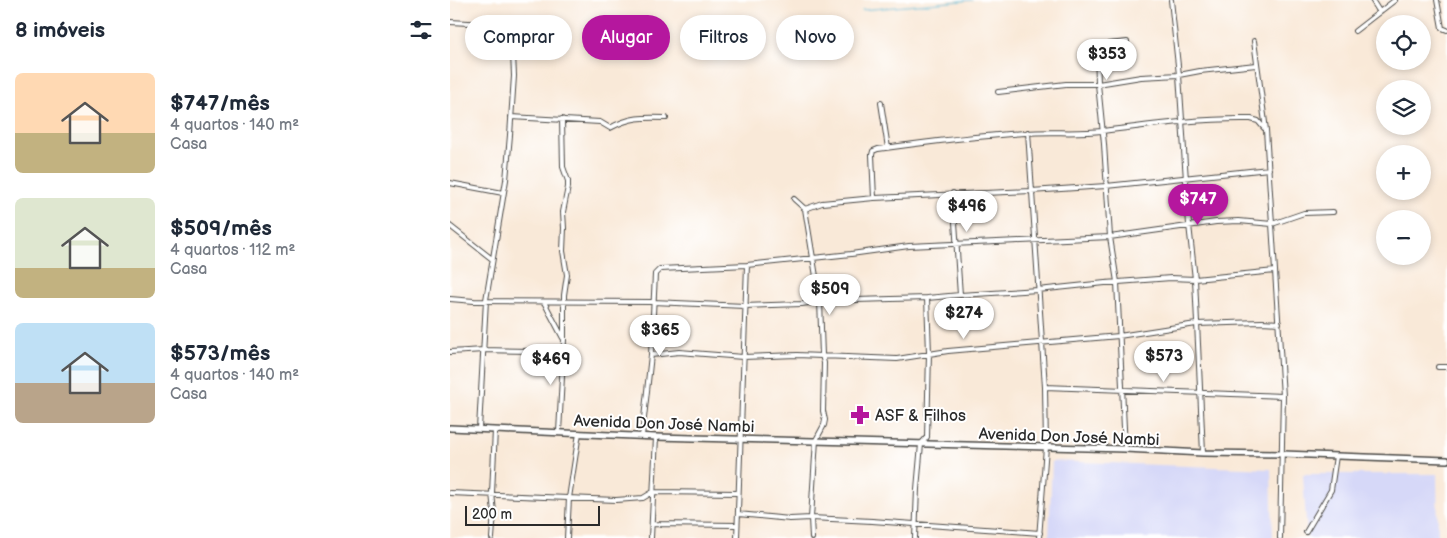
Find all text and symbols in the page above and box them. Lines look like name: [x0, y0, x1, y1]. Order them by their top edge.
chip: Comprar: [465, 15, 572, 60]
chip: Alugar: [582, 15, 670, 60]
chip: Filtros: [680, 15, 766, 60]
chip: Novo: [776, 15, 854, 60]
map controls: [1376, 15, 1431, 265]
button: locate: [1376, 15, 1431, 70]
icon: filters: [407, 16, 435, 44]
text: 8 imóveis: [15, 18, 105, 43]
pin: $353: [1077, 38, 1137, 81]
text: $353: [1088, 45, 1126, 64]
button: layers: [1376, 80, 1431, 135]
text: $747/mês: [170, 91, 270, 116]
icon: home: [55, 93, 115, 153]
text: 4 quartos · 140 m²: [170, 116, 299, 135]
text: Casa: [170, 135, 207, 154]
button: +: [1376, 145, 1431, 200]
pin: $747: [1168, 184, 1228, 226]
pin: $496: [937, 190, 997, 233]
text: $747: [1179, 190, 1217, 209]
text: $496: [947, 197, 987, 216]
button: −: [1376, 210, 1431, 265]
text: $509/mês: [170, 216, 272, 241]
icon: home: [55, 218, 115, 278]
text: 4 quartos · 112 m²: [170, 241, 296, 260]
text: Casa: [170, 260, 207, 279]
pin: $509: [800, 274, 860, 316]
text: $509: [810, 280, 850, 299]
pin: $274: [934, 298, 994, 340]
text: $274: [945, 304, 983, 323]
pin: $365: [630, 314, 690, 357]
text: $365: [641, 321, 679, 340]
pin: $573: [1134, 340, 1194, 383]
text: $573/mês: [170, 341, 270, 366]
icon: home: [55, 343, 115, 403]
pin: $469: [521, 344, 581, 386]
text: $573: [1145, 347, 1183, 366]
text: $469: [531, 350, 571, 369]
text: 4 quartos · 140 m²: [170, 366, 299, 385]
text: Casa: [170, 385, 207, 404]
pharmacy icon: ASF & Filhos: [849, 404, 871, 426]
place label: ASF & Filhos: [875, 407, 966, 426]
street label: Avenida Don José Nambi: [573, 412, 755, 437]
street label: Avenida Don José Nambi: [978, 425, 1160, 450]
scale bar: [465, 503, 600, 526]
text: 200 m: [472, 506, 512, 523]

